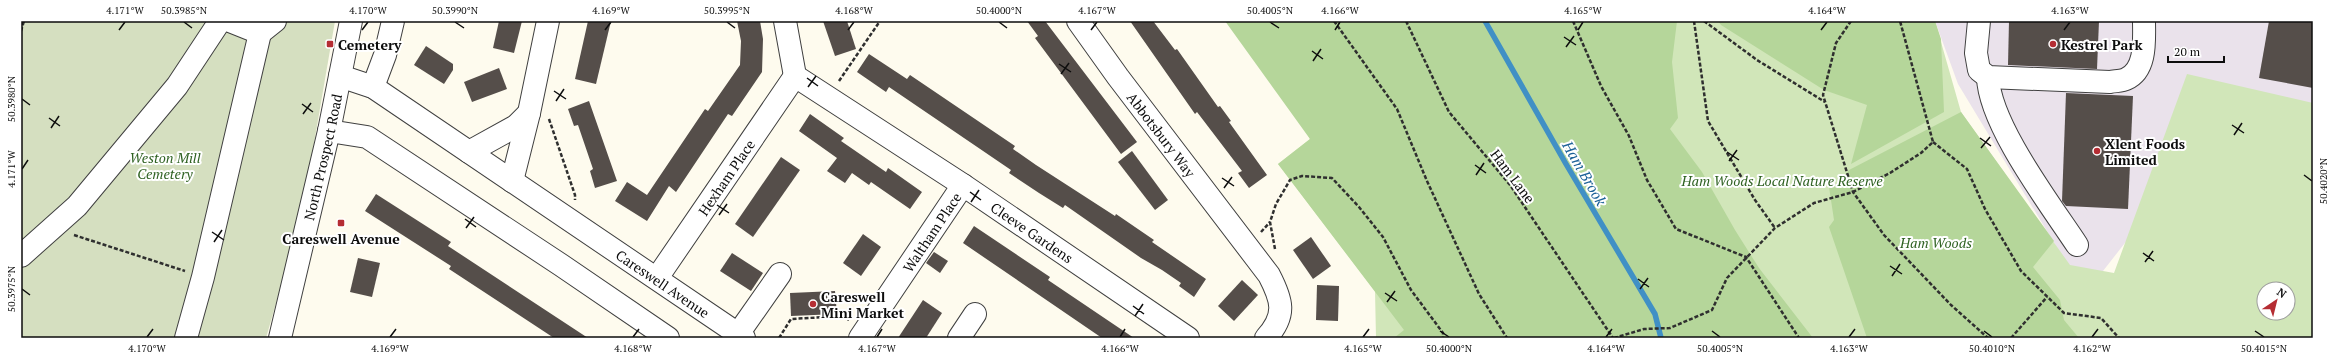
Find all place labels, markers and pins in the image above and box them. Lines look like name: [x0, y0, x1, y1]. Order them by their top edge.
place label: Cemetery: [338, 35, 402, 54]
place label: Kestrel Park: [2061, 35, 2143, 54]
marker: Cemetery: [325, 39, 335, 49]
marker: Kestrel Park: [2048, 39, 2058, 49]
place label: Xlent Foods Limited: [2105, 134, 2185, 169]
marker: Xlent Foods Limited: [2092, 146, 2102, 156]
marker: Careswell Avenue: [336, 218, 346, 228]
place label: Careswell Avenue: [282, 229, 400, 248]
place label: Careswell Mini Market: [821, 287, 904, 322]
marker: Careswell Mini Market: [808, 299, 818, 309]

